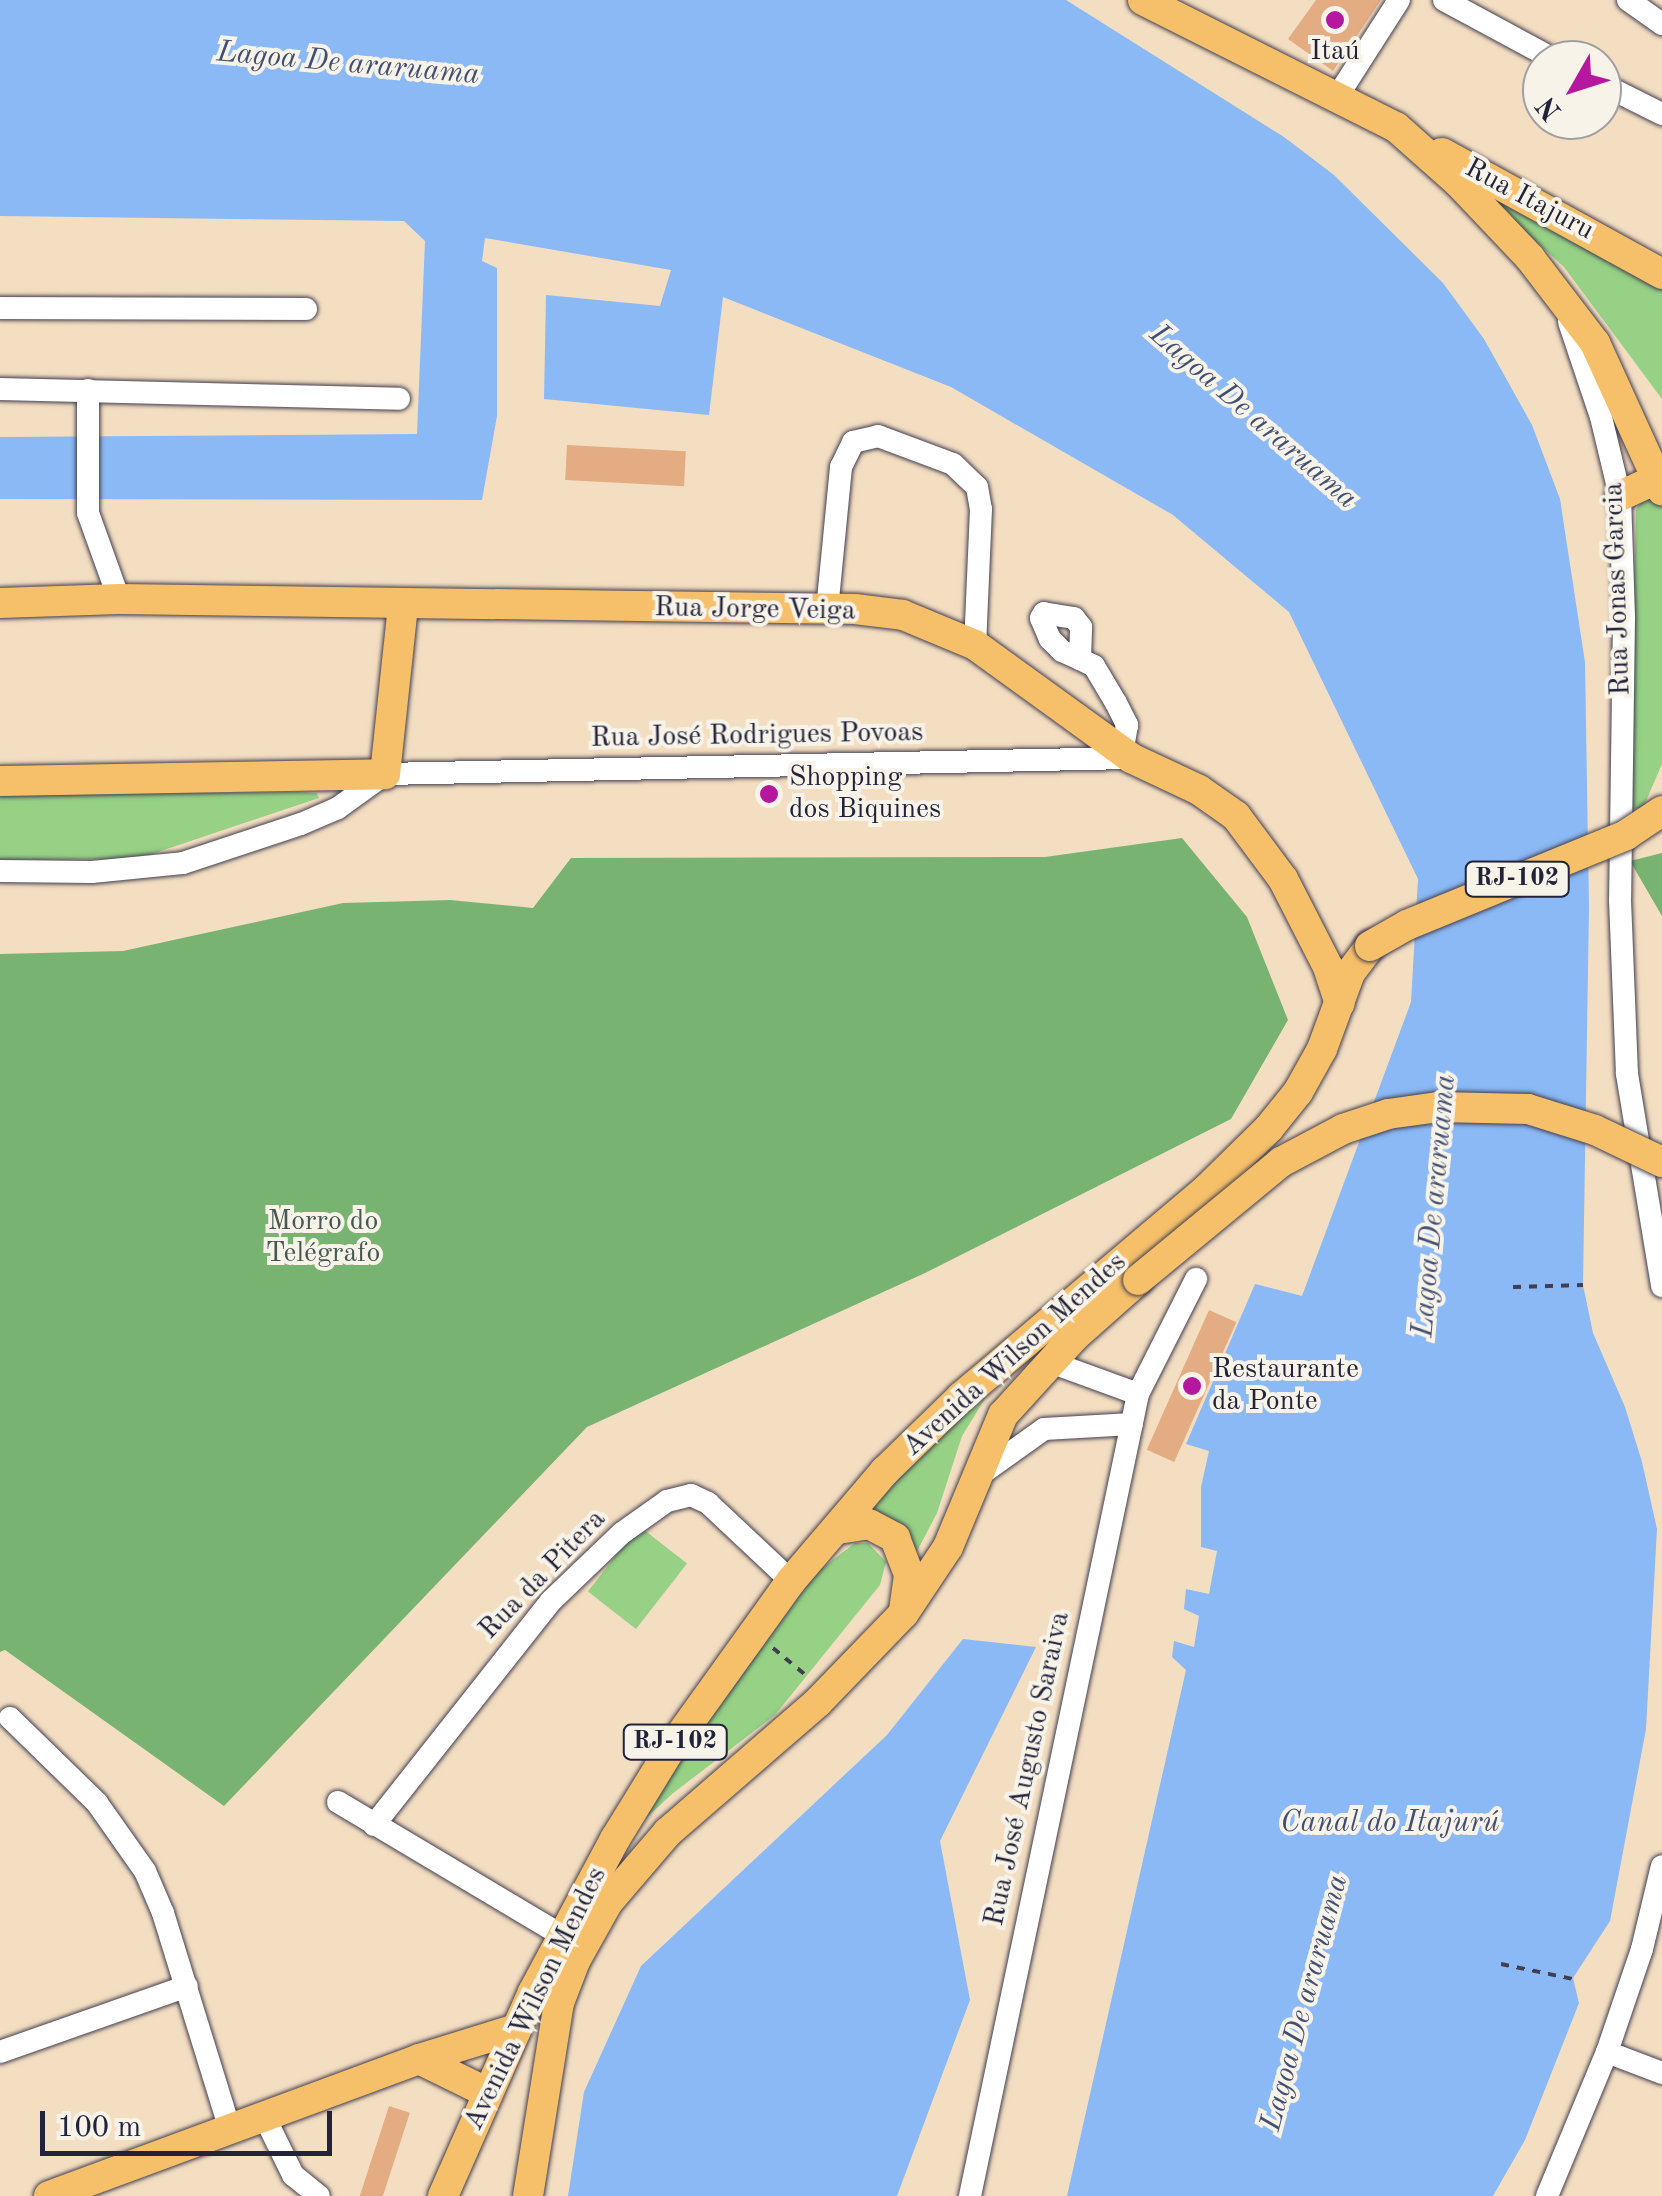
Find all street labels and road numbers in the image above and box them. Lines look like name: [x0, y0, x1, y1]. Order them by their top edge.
street label: Rua Itajuru: [1459, 152, 1599, 248]
street label: Rua Jonas Garcia: [1597, 482, 1639, 696]
street label: Rua Jorge Veiga: [654, 591, 856, 629]
street label: Rua José Rodrigues Povoas: [590, 716, 924, 756]
road number: RJ-102: [1464, 859, 1570, 899]
street label: Avenida Wilson Mendes: [896, 1246, 1134, 1464]
street label: Rua da Pitera: [473, 1503, 613, 1647]
street label: Rua José Augusto Saraiva: [978, 1609, 1078, 1929]
road number: RJ-102: [622, 1722, 728, 1762]
street label: Avenida Wilson Mendes: [458, 1862, 614, 2136]

